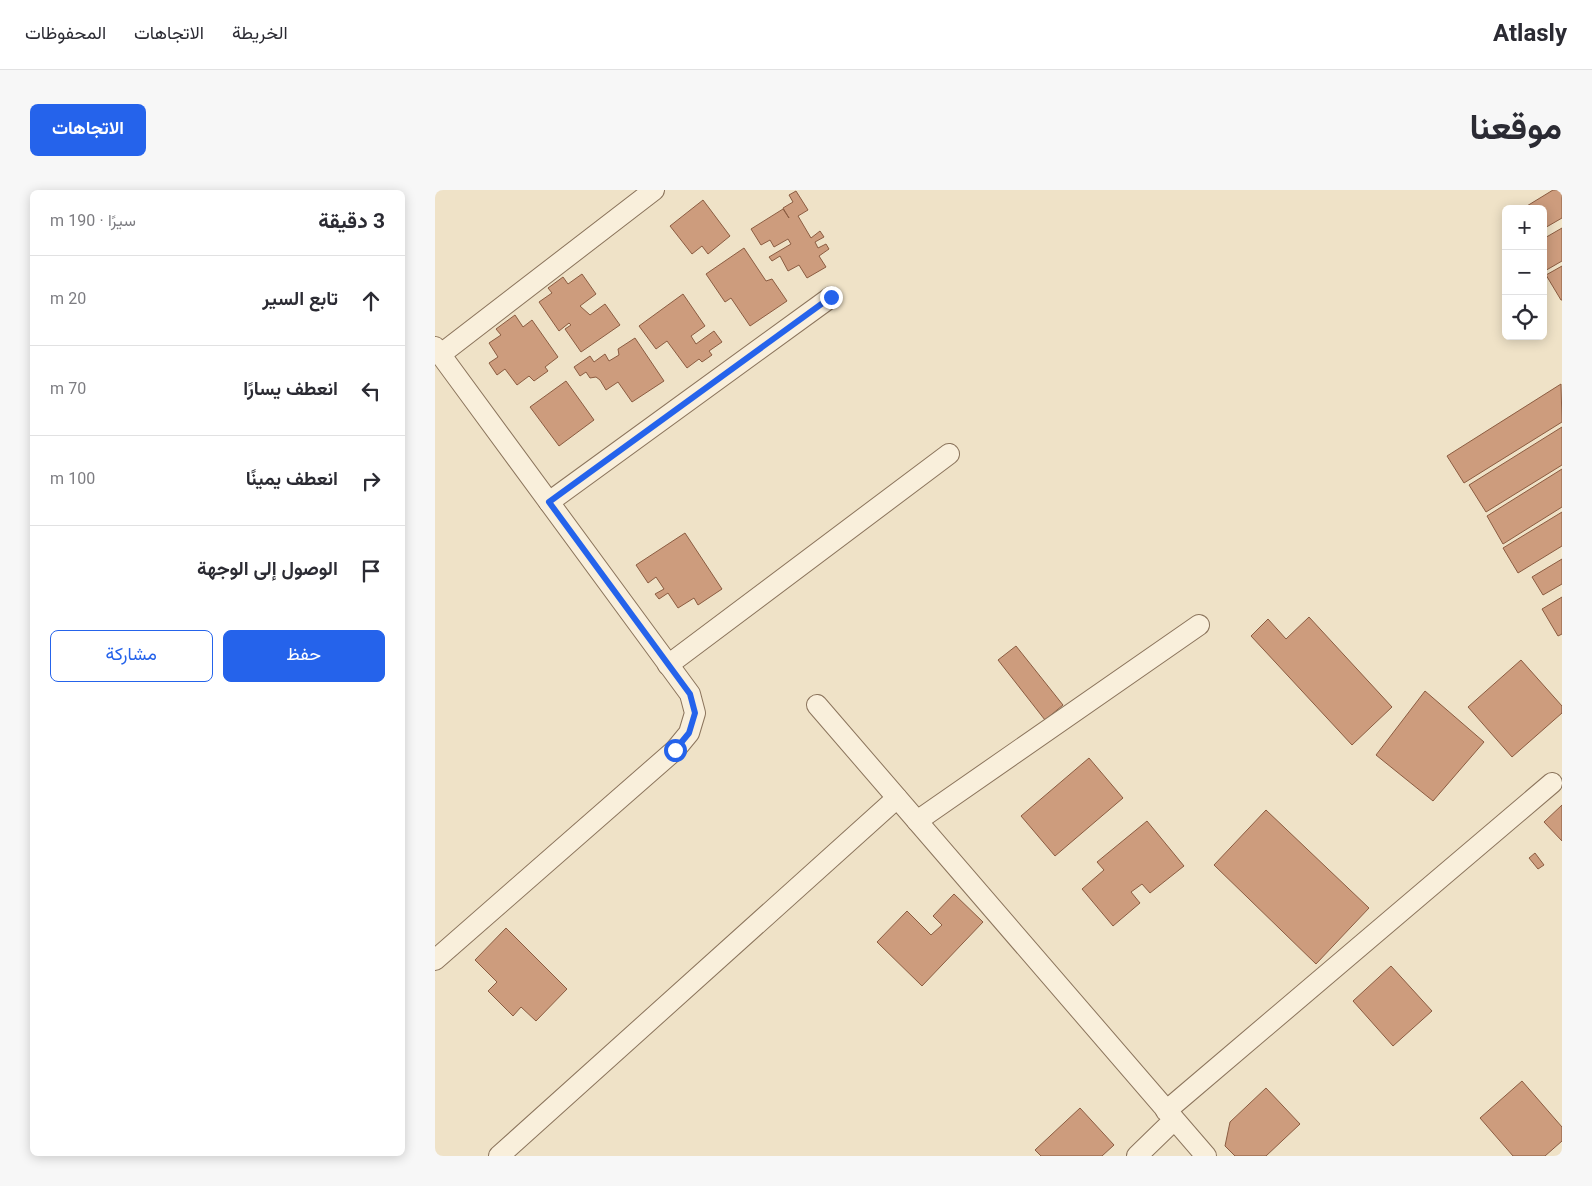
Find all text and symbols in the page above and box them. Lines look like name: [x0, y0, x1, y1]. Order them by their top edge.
text: Atlasly: [1493, 16, 1567, 54]
text: المحفوظات: [25, 21, 106, 49]
text: الاتجاهات: [134, 21, 204, 49]
text: الخريطة: [232, 21, 288, 49]
text: موقعنا: [1469, 103, 1562, 158]
button: الاتجاهات: [30, 104, 146, 156]
map controls: [1502, 205, 1547, 340]
button: +: [1502, 205, 1547, 250]
text: 3 دقيقة: [318, 206, 385, 239]
text: سيرًا · 190 m: [50, 210, 136, 235]
button: −: [1502, 250, 1547, 295]
text: تابع السير: [262, 286, 338, 315]
route end: [820, 286, 843, 309]
icon: ahead: [357, 287, 385, 315]
text: 20 m: [50, 288, 86, 313]
button: locate: [1502, 295, 1547, 340]
text: انعطف يسارًا: [243, 376, 338, 405]
icon: left: [357, 377, 385, 405]
text: 70 m: [50, 378, 86, 403]
text: انعطف يمينًا: [246, 466, 338, 495]
icon: right: [357, 467, 385, 495]
text: 100 m: [50, 468, 95, 493]
text: الوصول إلى الوجهة: [197, 556, 338, 585]
icon: arrive: [357, 557, 385, 585]
button: مشاركة: [50, 630, 213, 682]
button: حفظ: [223, 630, 385, 682]
route start: [664, 739, 687, 762]

